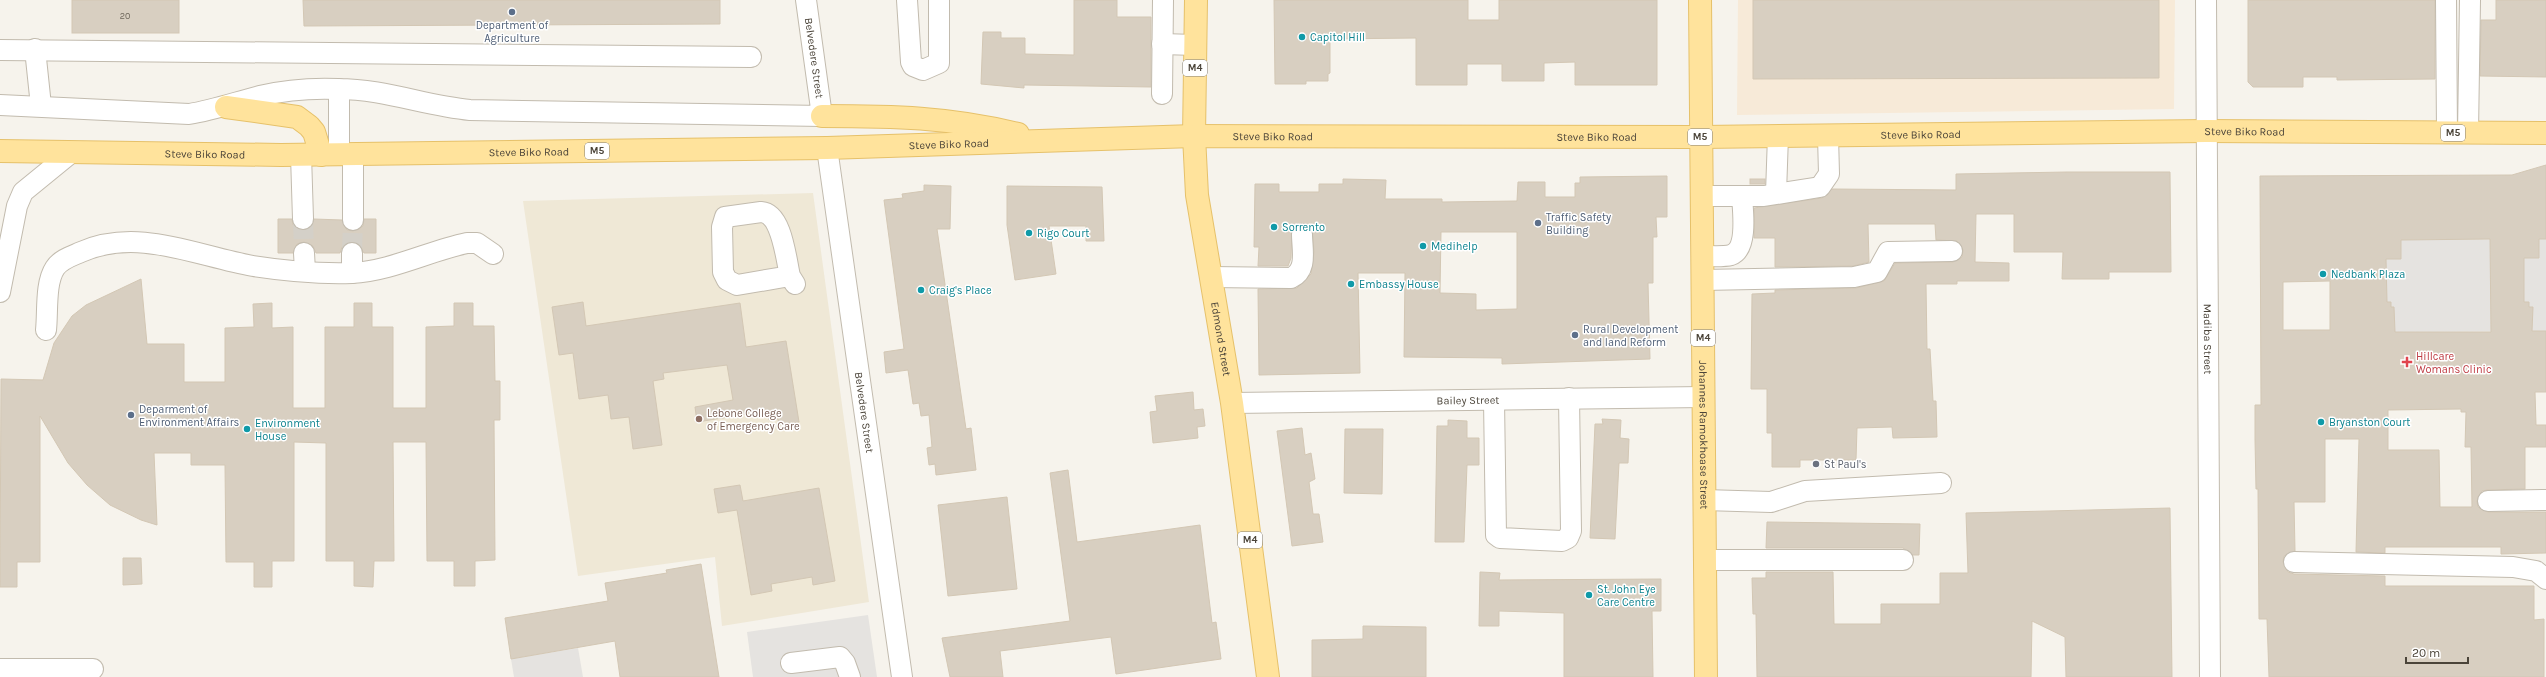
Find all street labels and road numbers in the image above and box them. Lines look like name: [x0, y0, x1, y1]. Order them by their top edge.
street label: Belvedere Street: [802, 17, 826, 99]
road number: M4: [1183, 60, 1207, 76]
street label: Steve Biko Road: [2204, 124, 2285, 138]
road number: M5: [2441, 125, 2465, 141]
street label: Steve Biko Road: [1880, 127, 1961, 141]
road number: M5: [1688, 129, 1712, 145]
street label: Steve Biko Road: [1232, 130, 1313, 143]
street label: Steve Biko Road: [1556, 130, 1637, 143]
street label: Steve Biko Road: [908, 136, 989, 152]
road number: M5: [585, 143, 609, 159]
street label: Steve Biko Road: [489, 145, 569, 159]
street label: Steve Biko Road: [165, 147, 245, 161]
street label: Edmond Street: [1209, 301, 1234, 377]
street label: Madiba Street: [2201, 304, 2215, 374]
road number: M4: [1691, 330, 1715, 346]
street label: Johannes Ramokhoase Street: [1697, 360, 1711, 509]
street label: Belvedere Street: [852, 371, 877, 454]
street label: Bailey Street: [1436, 393, 1500, 407]
road number: M4: [1238, 532, 1262, 548]

